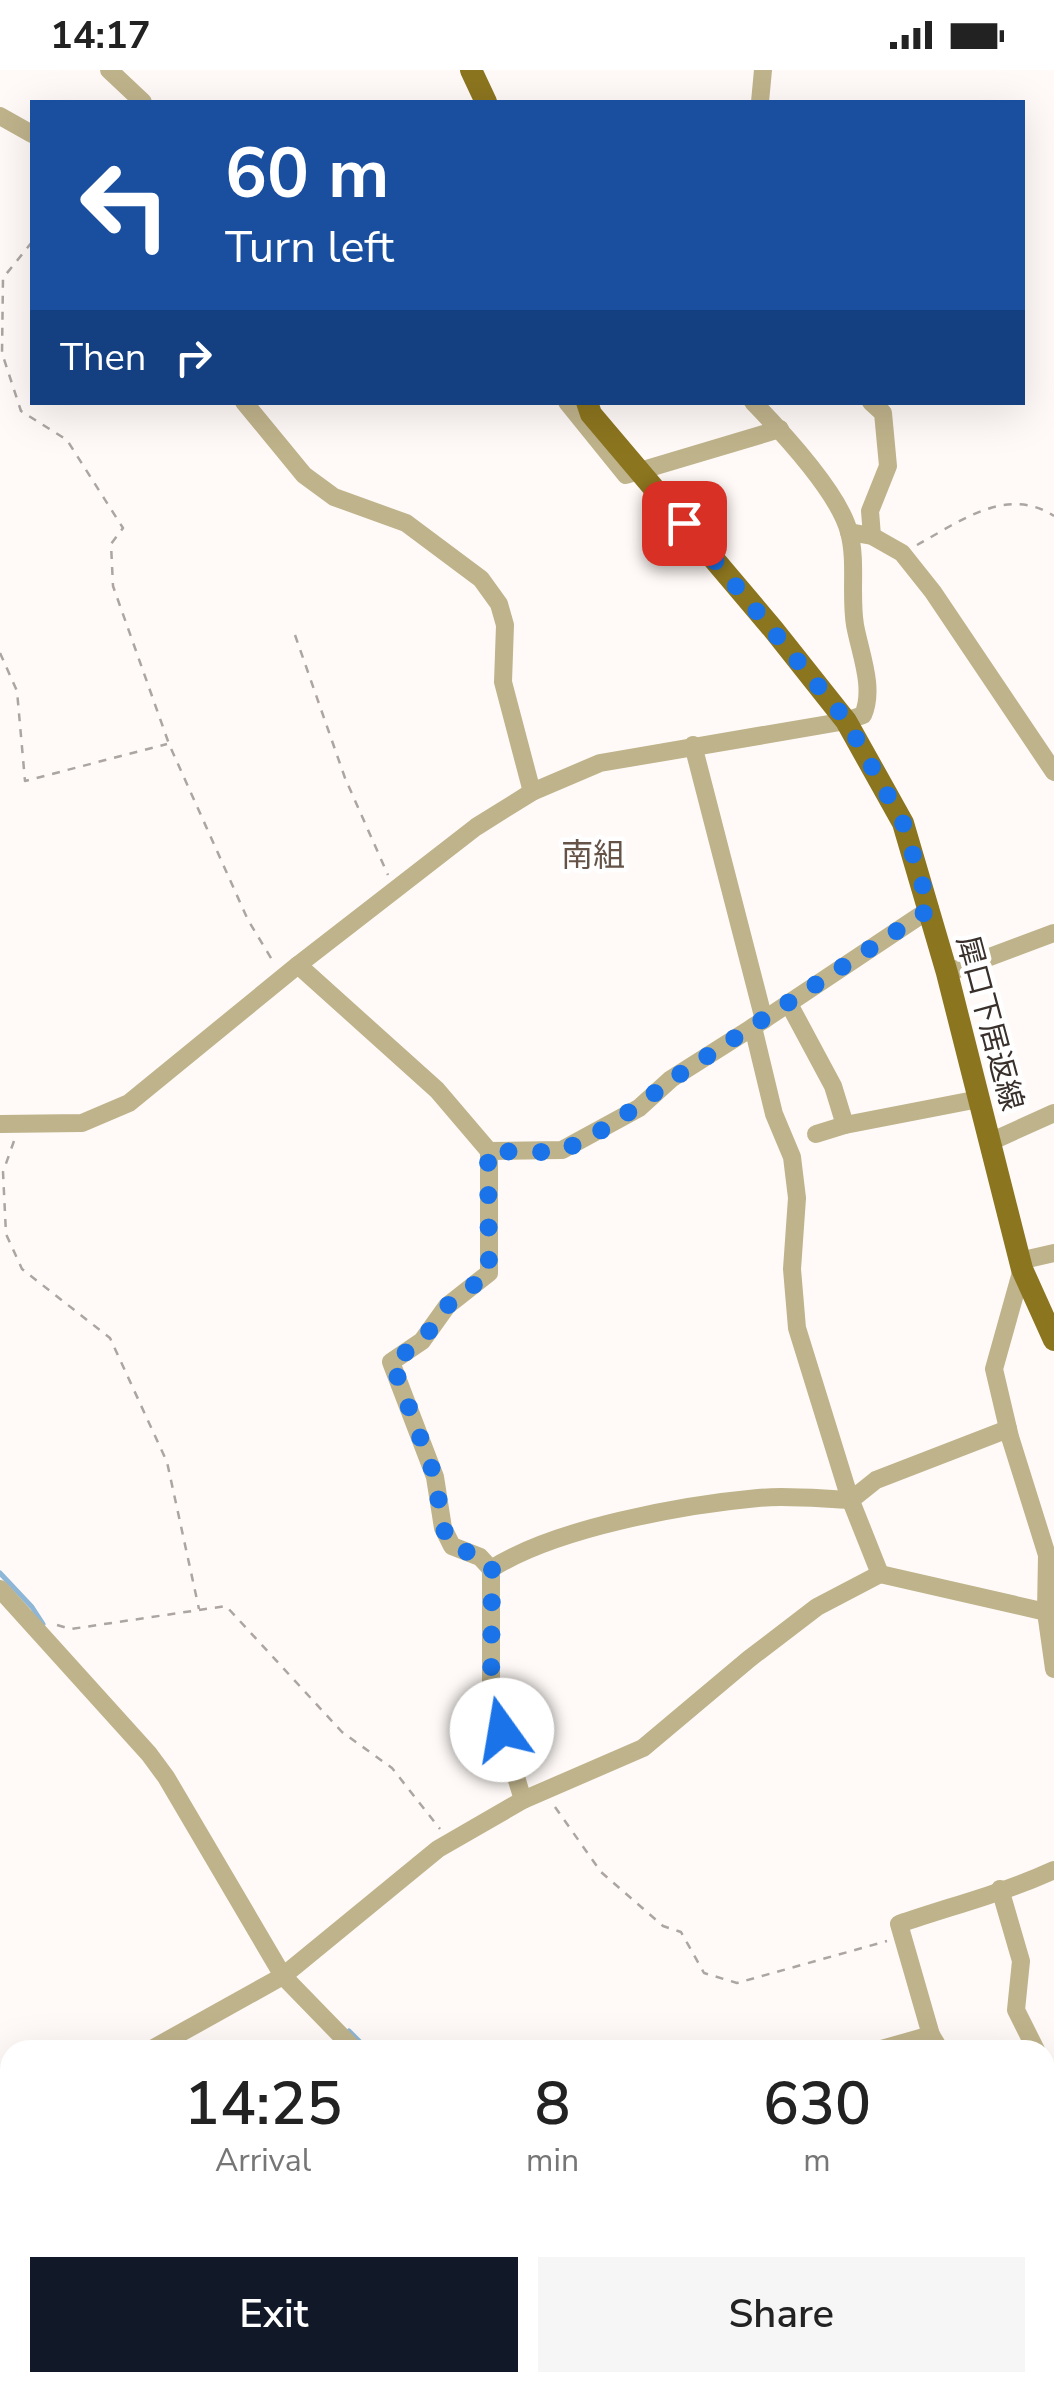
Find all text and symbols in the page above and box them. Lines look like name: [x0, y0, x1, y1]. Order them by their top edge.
text: 14:17: [50, 10, 151, 61]
text: 60 m: [225, 126, 389, 222]
icon: left: [60, 140, 190, 270]
text: Turn left: [225, 217, 394, 278]
icon: right: [166, 330, 221, 385]
text: Then: [60, 332, 146, 383]
pin: [642, 481, 727, 566]
icon: arrive: [657, 496, 712, 551]
district label: 南組: [561, 834, 625, 877]
street label: 犀口下居返線: [946, 931, 1033, 1115]
position arrow: [450, 1678, 554, 1782]
text: 14:25: [184, 2063, 342, 2145]
text: 8: [535, 2063, 571, 2145]
text: 630: [763, 2063, 871, 2145]
text: Arrival: [215, 2139, 311, 2182]
text: min: [526, 2139, 579, 2182]
text: m: [803, 2139, 831, 2182]
button: Exit: [30, 2257, 518, 2372]
button: Share: [538, 2257, 1025, 2372]

